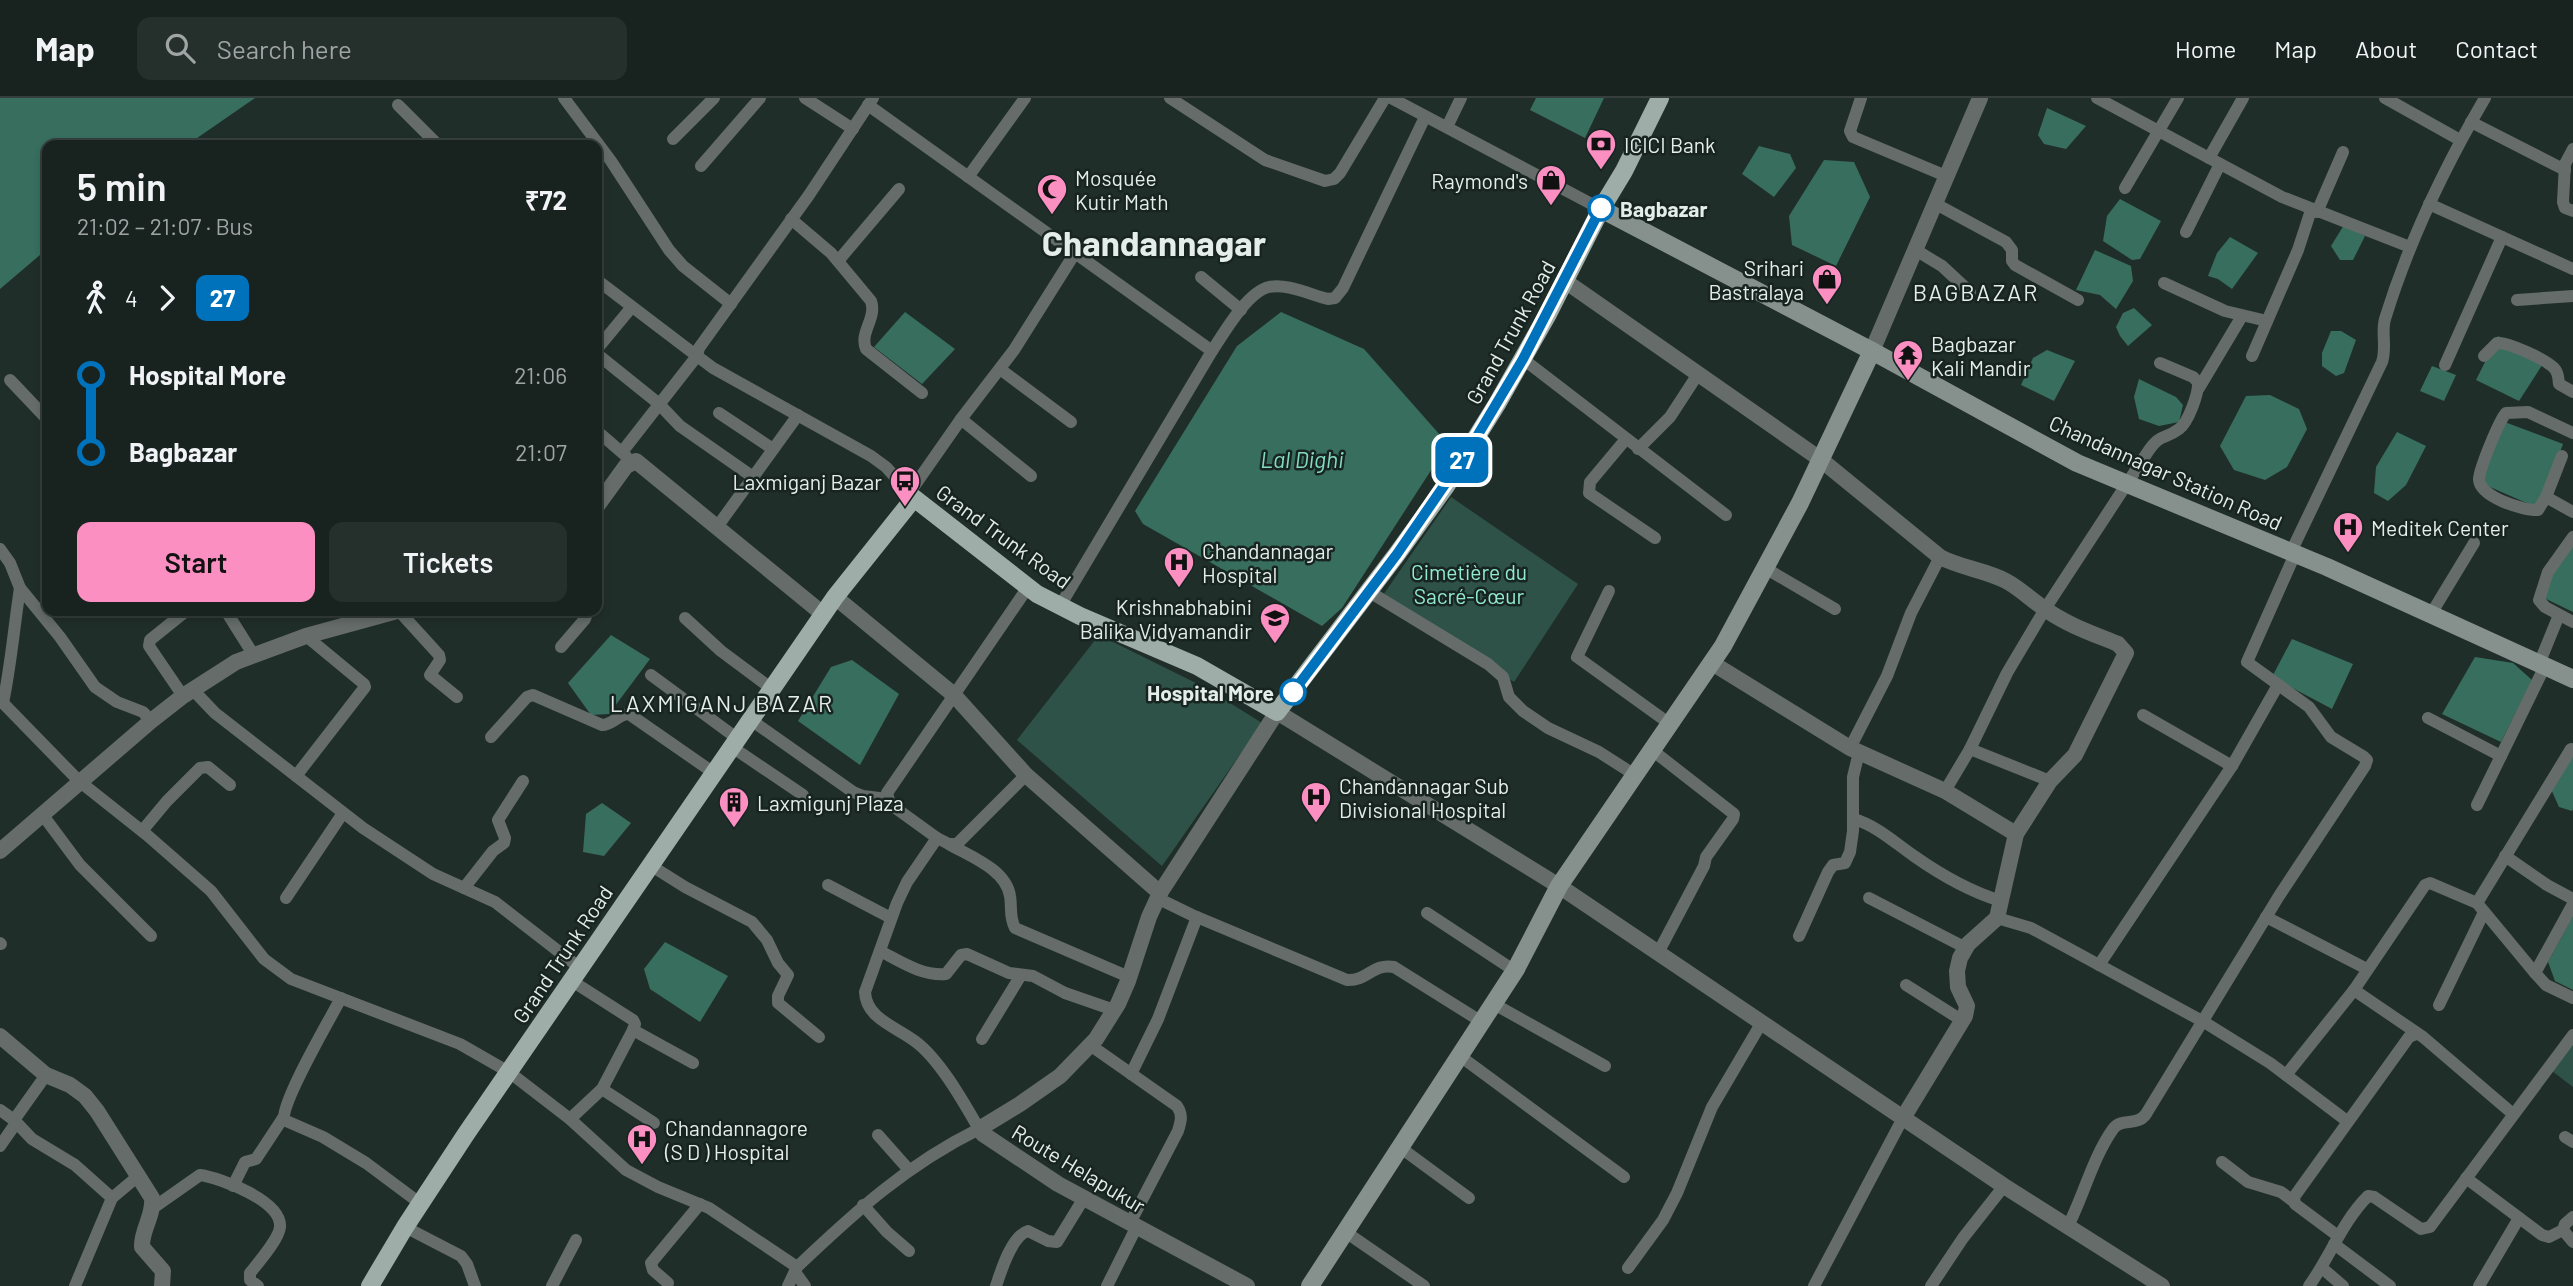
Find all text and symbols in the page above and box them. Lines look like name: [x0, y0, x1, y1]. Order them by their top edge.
search box: [137, 17, 627, 80]
text: Map: [35, 28, 95, 68]
icon: search: [161, 29, 199, 67]
text: Search here: [217, 33, 352, 64]
text: Home: [2175, 34, 2236, 63]
text: Map: [2274, 34, 2317, 63]
text: About: [2355, 34, 2417, 63]
text: Contact: [2455, 34, 2538, 63]
bank icon: ICICI Bank: [1584, 127, 1618, 171]
place label: ICICI Bank: [1624, 132, 1716, 157]
text: 5 min: [77, 163, 167, 209]
shop icon: Raymond's: [1534, 163, 1568, 207]
place label: Mosquée Kutir Math: [1075, 165, 1169, 214]
place label: Raymond's: [1431, 168, 1528, 193]
mosque icon: Mosquée Kutir Math: [1035, 172, 1069, 216]
text: ₹72: [525, 184, 567, 215]
marker: Bagbazar: [1588, 195, 1614, 221]
place label: Bagbazar: [1620, 196, 1708, 221]
text: 21:02 – 21:07 · Bus: [77, 212, 253, 240]
district label: Chandannagar: [1042, 221, 1267, 263]
place label: Srihari Bastralaya: [1709, 255, 1804, 304]
street label: Grand Trunk Road: [1460, 256, 1560, 408]
shop icon: Srihari Bastralaya: [1810, 262, 1844, 306]
district label: BAGBAZAR: [1913, 278, 2039, 306]
icon: walk: [77, 279, 115, 317]
icon: forward: [148, 279, 186, 317]
text: 27: [210, 283, 235, 312]
text: 4: [125, 284, 138, 312]
place label: Bagbazar Kali Mandir: [1931, 331, 2031, 380]
temple icon: Bagbazar Kali Mandir: [1891, 338, 1925, 382]
text: Hospital More: [129, 359, 286, 390]
text: 21:06: [514, 361, 567, 389]
street label: Chandannagar Station Road: [2046, 409, 2286, 535]
text: Bagbazar: [129, 436, 237, 467]
line badge: 27: [1430, 437, 1494, 483]
text: 21:07: [515, 438, 567, 466]
water label: Lal Dighi: [1260, 445, 1344, 473]
text: 27: [1449, 445, 1475, 474]
bus stop icon: Laxmiganj Bazar: [888, 464, 922, 508]
place label: Laxmiganj Bazar: [732, 469, 882, 494]
street label: Grand Trunk Road: [932, 479, 1076, 593]
hospital icon: Meditek Center: [2331, 510, 2365, 554]
place label: Meditek Center: [2371, 515, 2509, 540]
button: Start: [77, 522, 315, 602]
button: Tickets: [329, 522, 567, 602]
place label: Chandannagar Hospital: [1202, 538, 1334, 587]
hospital icon: Chandannagar Hospital: [1162, 545, 1196, 589]
park label: Cimetière du Sacré-Cœur: [1411, 559, 1527, 608]
place label: Krishnabhabini Balika Vidyamandir: [1080, 594, 1252, 643]
school or university icon: Krishnabhabini Balika Vidyamandir: [1258, 601, 1292, 645]
marker: Hospital More: [1280, 679, 1306, 705]
place label: Hospital More: [1147, 680, 1274, 705]
district label: LAXMIGANJ BAZAR: [610, 689, 834, 717]
place label: Chandannagar Sub Divisional Hospital: [1339, 773, 1509, 822]
hospital icon: Chandannagar Sub Divisional Hospital: [1299, 780, 1333, 824]
building icon: Laxmigunj Plaza: [717, 785, 751, 829]
place label: Laxmigunj Plaza: [757, 790, 904, 815]
street label: Grand Trunk Road: [507, 881, 617, 1027]
place label: Chandannagore (S D ) Hospital: [664, 1115, 808, 1164]
street label: Route Helapukur: [1008, 1118, 1150, 1218]
hospital icon: Chandannagore (S D ) Hospital: [625, 1122, 659, 1166]

